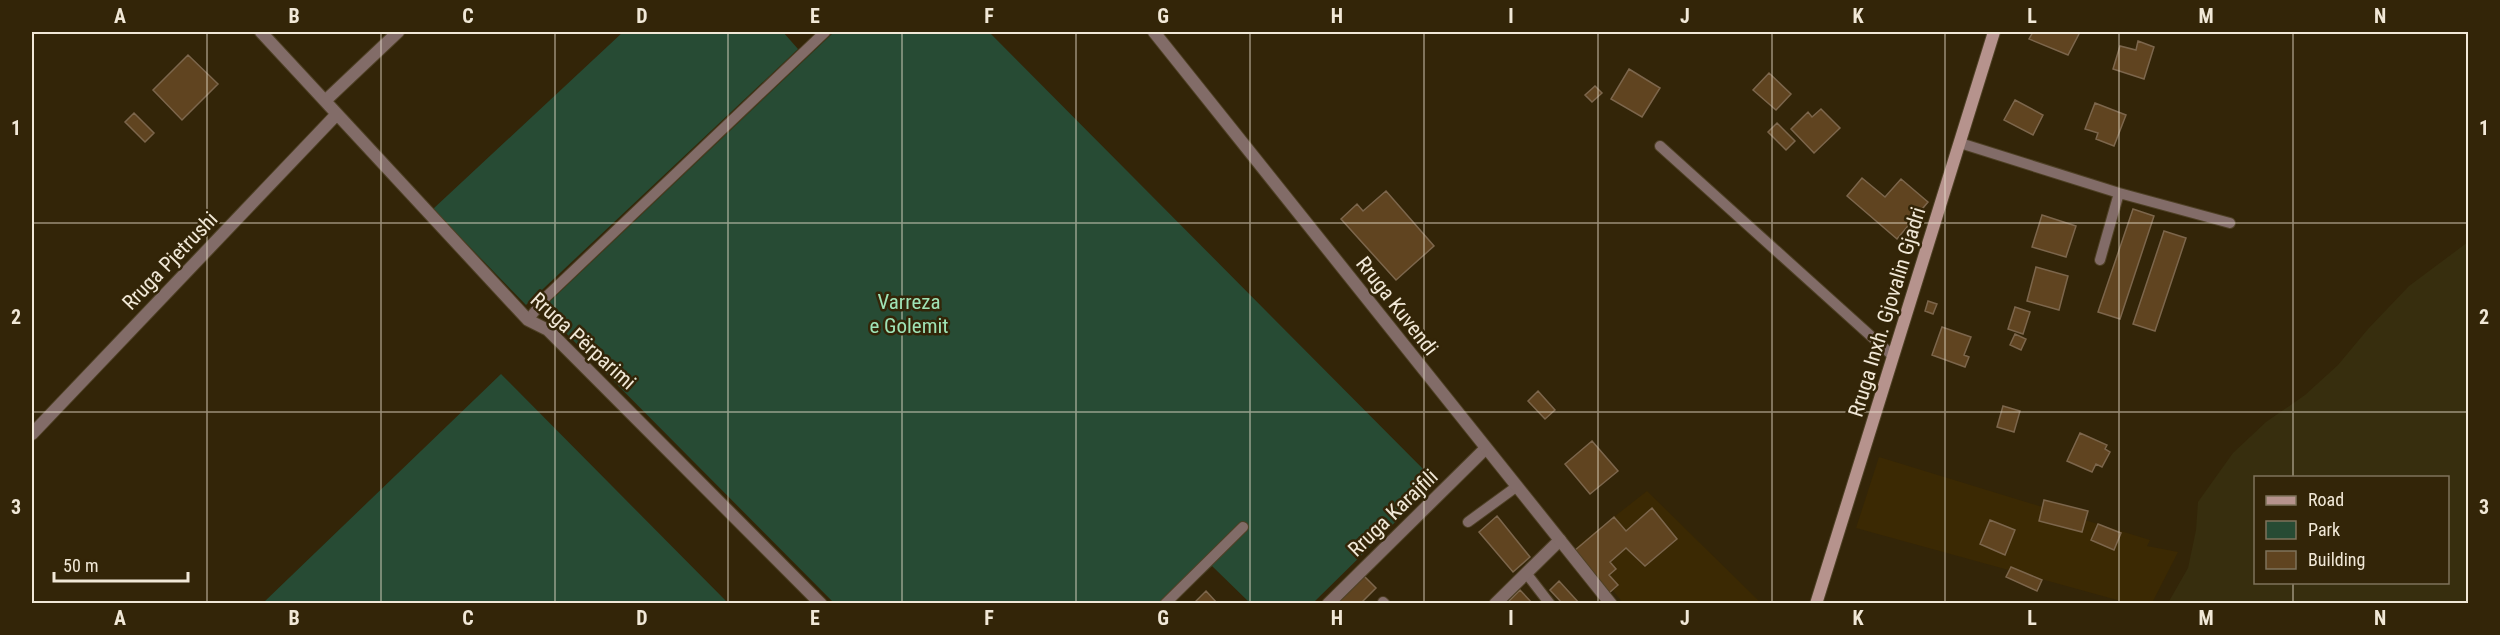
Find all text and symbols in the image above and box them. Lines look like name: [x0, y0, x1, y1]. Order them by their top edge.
text: A: [114, 4, 126, 28]
text: B: [288, 4, 300, 28]
text: C: [462, 4, 474, 28]
text: D: [636, 4, 648, 28]
text: E: [810, 4, 820, 28]
text: F: [984, 4, 994, 28]
text: G: [1157, 4, 1169, 28]
text: H: [1331, 4, 1343, 28]
text: I: [1508, 4, 1514, 28]
text: J: [1680, 4, 1690, 28]
text: K: [1852, 4, 1864, 28]
text: L: [2027, 4, 2037, 28]
text: M: [2198, 4, 2214, 28]
text: N: [2374, 4, 2386, 28]
text: 1: [11, 116, 21, 140]
text: 1: [2479, 116, 2489, 140]
street label: Rruga Inxh. Gjovalin Gjadri: [1844, 204, 1930, 420]
street label: Rruga Pjetrushi: [117, 207, 223, 315]
street label: Rruga Kuvendi: [1351, 252, 1443, 360]
street label: Rruga Përparimi: [526, 288, 640, 394]
park label: Varreza e Golemit: [869, 290, 949, 338]
text: 2: [11, 305, 21, 329]
text: 2: [2479, 305, 2489, 329]
street label: Rruga Karajfili: [1343, 464, 1443, 562]
legend: [2254, 476, 2449, 584]
text: Road: [2308, 489, 2344, 510]
text: 3: [11, 495, 21, 519]
text: 3: [2479, 495, 2489, 519]
text: Park: [2308, 519, 2340, 540]
scale bar: [54, 545, 188, 583]
text: Building: [2308, 549, 2365, 570]
text: 50 m: [63, 555, 98, 576]
text: A: [114, 606, 126, 630]
text: B: [288, 606, 300, 630]
text: C: [462, 606, 474, 630]
text: D: [636, 606, 648, 630]
text: E: [810, 606, 820, 630]
text: F: [984, 606, 994, 630]
text: G: [1157, 606, 1169, 630]
text: H: [1331, 606, 1343, 630]
text: I: [1508, 606, 1514, 630]
text: J: [1680, 606, 1690, 630]
text: K: [1852, 606, 1864, 630]
text: L: [2027, 606, 2037, 630]
text: M: [2198, 606, 2214, 630]
text: N: [2374, 606, 2386, 630]

